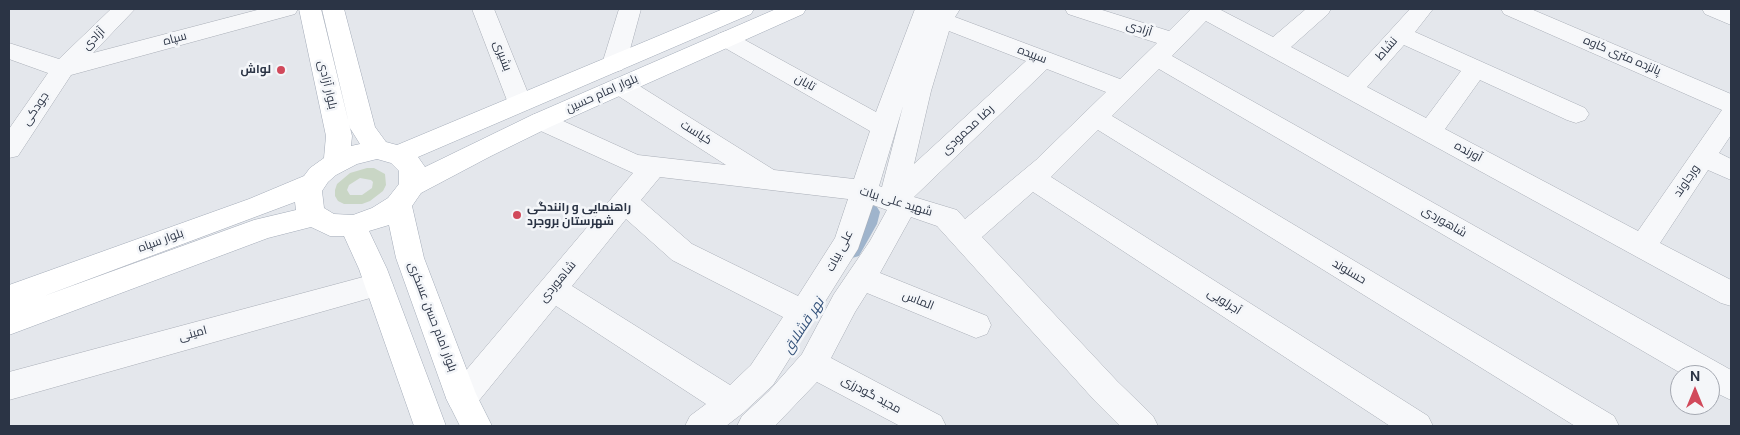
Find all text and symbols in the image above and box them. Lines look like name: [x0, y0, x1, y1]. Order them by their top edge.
street label: آزادی: [1124, 18, 1154, 40]
street label: آزادی: [80, 25, 108, 53]
street label: سپاه: [162, 29, 188, 49]
street label: پانزده متری کاوه: [1581, 33, 1663, 79]
street label: نشاط: [1373, 34, 1401, 64]
street label: بشیری: [490, 39, 514, 73]
street label: سپیده: [1015, 43, 1049, 67]
street label: بلوار آزادی: [314, 59, 340, 111]
place label: لواش: [241, 63, 271, 77]
marker: لواش: [275, 64, 287, 76]
street label: تابان: [792, 71, 818, 95]
street label: بلوار امام حسین: [564, 72, 640, 116]
street label: جودکی: [20, 89, 52, 129]
street label: رضا محمودی: [939, 102, 997, 158]
street label: کیاست: [678, 118, 714, 148]
street label: آورنده: [1452, 139, 1484, 165]
street label: ورجاوند: [1671, 162, 1703, 200]
street label: شهید علی بیات: [858, 184, 934, 220]
place label: راهنمایی و رانندگی شهرستان بروجرد: [527, 201, 631, 229]
street label: شاهوردی: [1419, 203, 1469, 241]
marker: راهنمایی و رانندگی شهرستان بروجرد: [511, 209, 523, 221]
street label: بلوار سپاه: [136, 226, 186, 256]
street label: علی بیات: [824, 228, 856, 274]
street label: حسنوند: [1329, 256, 1369, 288]
street label: شاهوردی: [537, 258, 579, 306]
street label: بلوار امام حسن عسکری: [404, 260, 460, 374]
street label: آجرلویی: [1204, 286, 1244, 318]
street label: الماس: [900, 288, 936, 314]
water label: نهر قشلاق: [780, 295, 828, 357]
street label: امینی: [177, 323, 209, 345]
north arrow: [1670, 365, 1720, 415]
text: N: [1690, 367, 1700, 385]
street label: مجید گودرزی: [838, 373, 904, 417]

